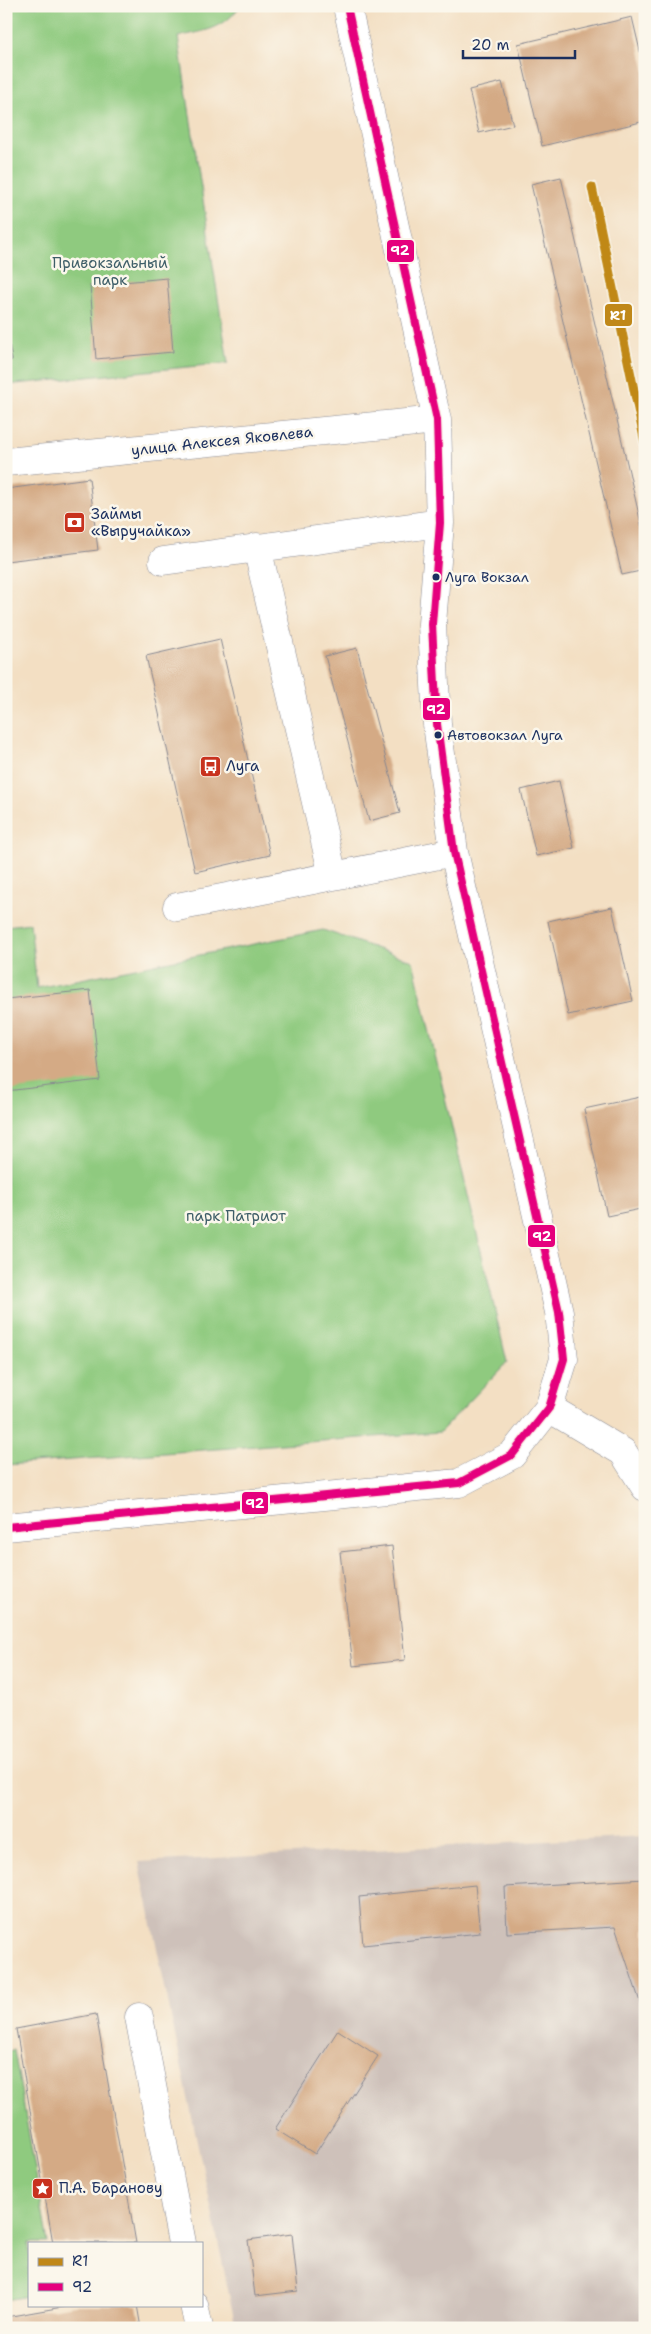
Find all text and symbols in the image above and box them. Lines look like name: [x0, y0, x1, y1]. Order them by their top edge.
scale bar: [463, 28, 576, 60]
text: 20 m: [471, 35, 510, 55]
line badge: 92: [386, 239, 415, 263]
text: 92: [390, 241, 410, 259]
park label: Привокзальный парк: [52, 253, 168, 290]
line badge: R1: [604, 303, 633, 327]
text: R1: [610, 306, 626, 324]
street label: улица Алексея Яковлева: [130, 421, 314, 460]
place label: Займы «Выручайка»: [91, 504, 191, 541]
bank icon: Займы «Выручайка»: [63, 511, 87, 535]
place label: Луга Вокзал: [445, 568, 529, 586]
marker: Луга Вокзал: [431, 572, 441, 582]
line badge: 92: [422, 697, 451, 721]
text: 92: [426, 700, 446, 718]
place label: Автовокзал Луга: [447, 726, 563, 744]
marker: Автовокзал Луга: [433, 730, 443, 740]
bus stop icon: Луга: [198, 754, 222, 778]
place label: Луга: [226, 756, 260, 776]
park label: парк Патриот: [186, 1206, 286, 1226]
line badge: 92: [527, 1224, 556, 1248]
text: 92: [532, 1227, 552, 1245]
line badge: 92: [241, 1491, 269, 1515]
text: 92: [245, 1494, 265, 1512]
place icon: П.А. Баранову: [31, 2176, 55, 2200]
place label: П.А. Баранову: [59, 2178, 163, 2198]
legend: [28, 2242, 202, 2306]
text: R1: [72, 2251, 88, 2271]
text: 92: [72, 2277, 92, 2297]

